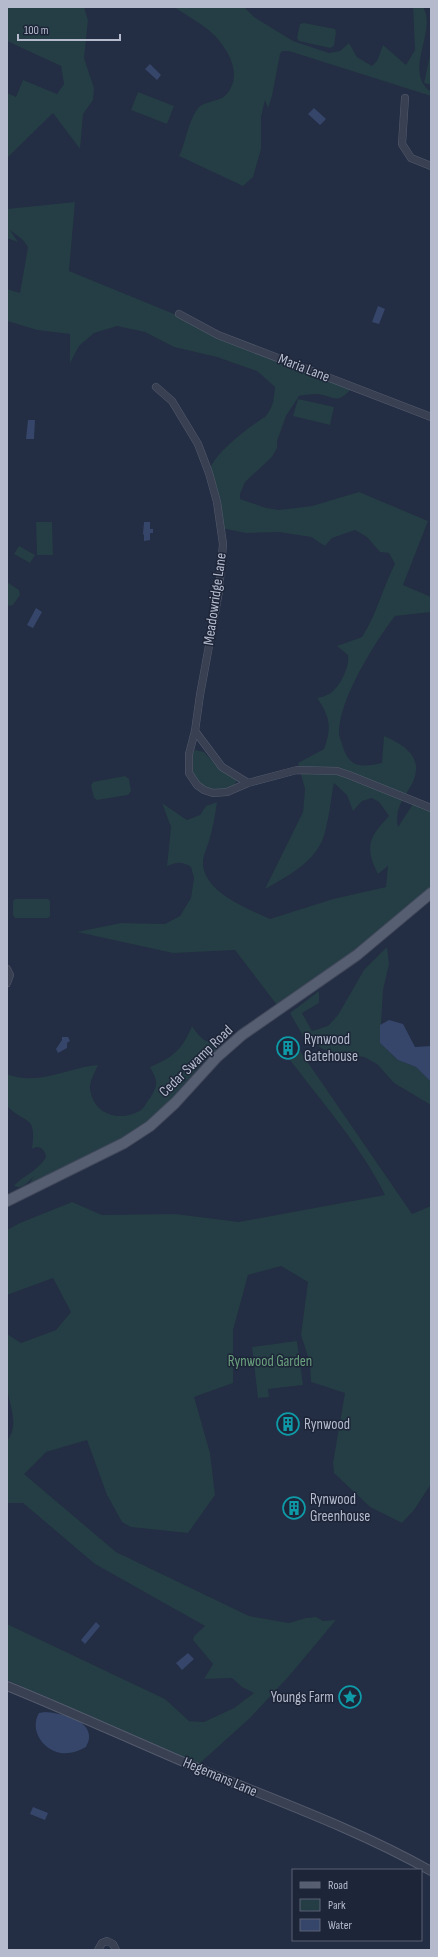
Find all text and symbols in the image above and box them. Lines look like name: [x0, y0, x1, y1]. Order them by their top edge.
scale bar: [18, 16, 120, 42]
text: 100 m: [24, 23, 49, 38]
street label: Maria Lane: [276, 350, 332, 386]
street label: Meadowridge Lane: [199, 552, 231, 646]
street label: Cedar Swamp Road: [155, 1021, 237, 1101]
place label: Rynwood Gatehouse: [304, 1030, 358, 1066]
building icon: Rynwood Gatehouse: [275, 1035, 301, 1061]
park label: Rynwood Garden: [228, 1352, 312, 1371]
building icon: Rynwood: [275, 1411, 301, 1437]
place label: Rynwood: [304, 1415, 350, 1434]
place label: Rynwood Greenhouse: [310, 1490, 370, 1526]
building icon: Rynwood Greenhouse: [281, 1495, 307, 1521]
place icon: Youngs Farm: [337, 1684, 363, 1710]
place label: Youngs Farm: [271, 1688, 334, 1707]
street label: Hegemans Lane: [180, 1753, 260, 1801]
legend: [292, 1869, 422, 1941]
text: Road: [328, 1878, 348, 1893]
text: Park: [328, 1898, 346, 1913]
text: Water: [328, 1918, 352, 1933]

